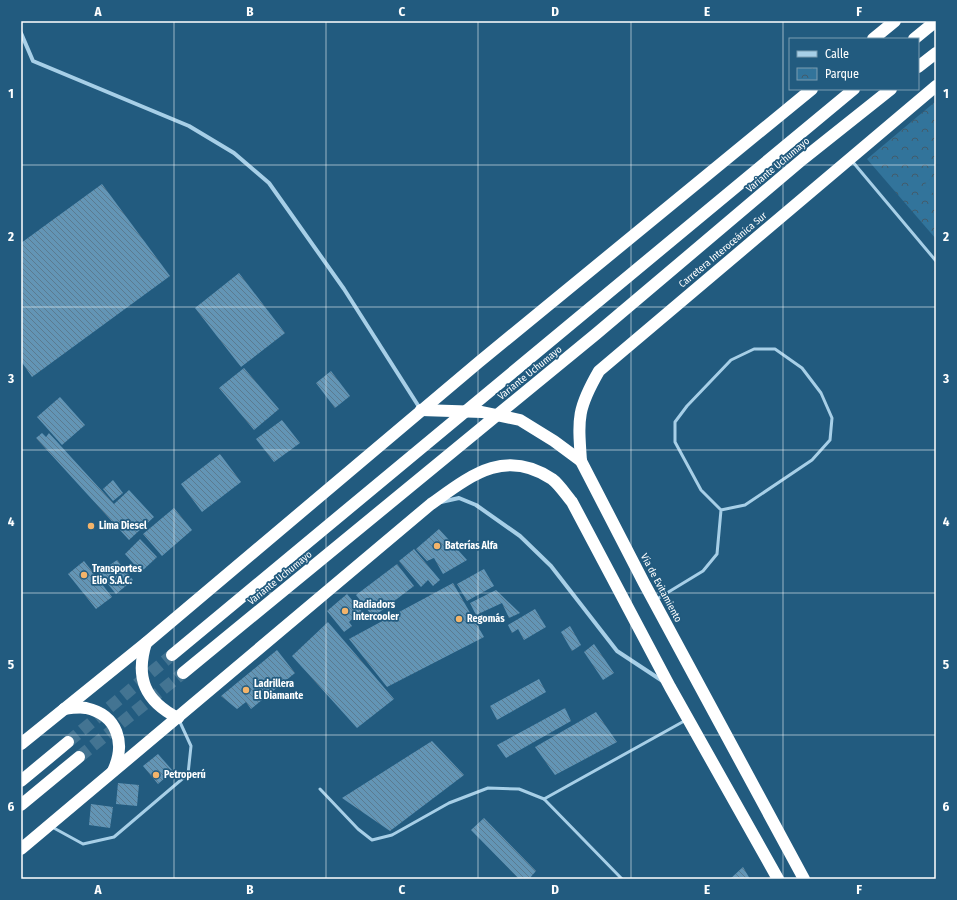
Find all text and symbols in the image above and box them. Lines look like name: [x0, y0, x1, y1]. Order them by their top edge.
text: A: [93, 4, 102, 19]
text: B: [246, 4, 254, 19]
text: C: [399, 4, 406, 19]
text: D: [551, 4, 559, 19]
text: E: [704, 4, 710, 19]
text: F: [856, 4, 862, 19]
legend: [789, 38, 919, 90]
text: Calle: [825, 47, 849, 61]
text: Parque: [825, 67, 859, 81]
text: 1: [8, 86, 14, 101]
text: 1: [943, 86, 949, 101]
street label: Variante Uchumayo: [744, 135, 812, 195]
street label: Carretera Interoceánica Sur: [677, 209, 770, 290]
text: 2: [7, 229, 14, 244]
text: 2: [942, 229, 949, 244]
street label: Variante Uchumayo: [496, 343, 564, 403]
text: 3: [7, 371, 14, 386]
text: 3: [942, 371, 949, 386]
text: 4: [8, 514, 15, 529]
text: 4: [943, 514, 950, 529]
place label: Lima Diesel: [99, 520, 147, 532]
marker: Lima Diesel: [86, 521, 96, 531]
place label: Baterías Alfa: [445, 539, 498, 552]
marker: Baterías Alfa: [432, 541, 442, 551]
street label: Variante Uchumayo: [246, 548, 314, 608]
street label: Vía de Evitamiento: [638, 551, 685, 624]
place label: Transportes Elio S.A.C.: [92, 563, 142, 587]
marker: Transportes Elio S.A.C.: [79, 570, 89, 580]
place label: Radiadors Intercooler: [353, 599, 399, 623]
marker: Radiadors Intercooler: [340, 606, 350, 616]
place label: Regomás: [467, 612, 505, 625]
marker: Regomás: [454, 614, 464, 624]
text: 5: [8, 657, 14, 672]
text: 5: [943, 657, 949, 672]
place label: Ladrillera El Diamante: [254, 678, 303, 702]
marker: Ladrillera El Diamante: [241, 685, 251, 695]
place label: Petroperú: [164, 768, 206, 781]
marker: Petroperú: [151, 770, 161, 780]
text: 6: [8, 799, 15, 814]
text: 6: [943, 799, 950, 814]
text: A: [93, 882, 102, 897]
text: B: [246, 882, 254, 897]
text: C: [399, 882, 406, 897]
text: D: [551, 882, 559, 897]
text: E: [704, 882, 710, 897]
text: F: [856, 882, 862, 897]

